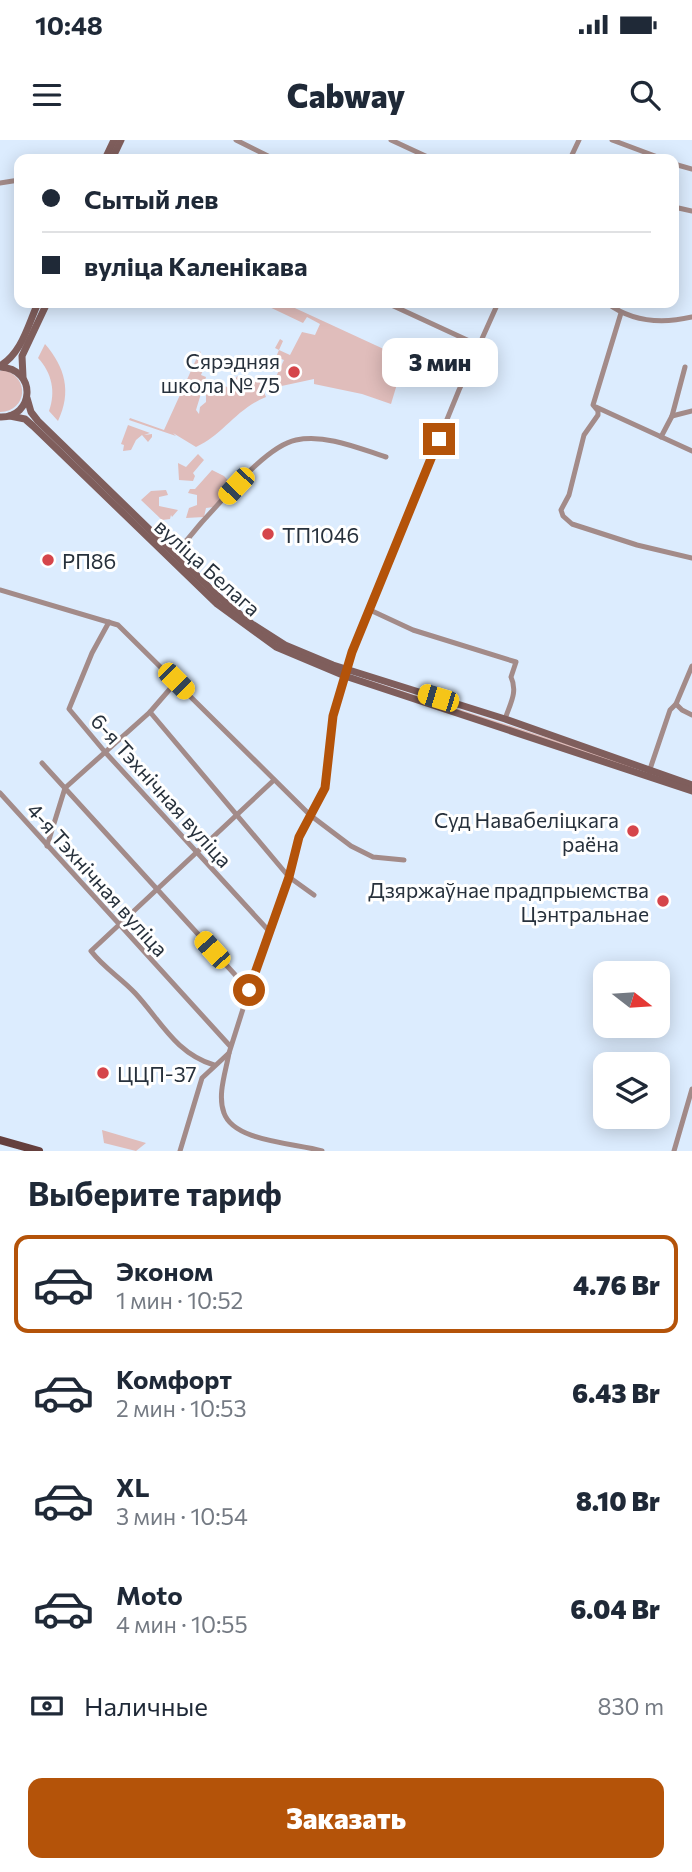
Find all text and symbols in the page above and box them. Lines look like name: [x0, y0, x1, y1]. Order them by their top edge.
text: 10:48: [35, 9, 103, 40]
text: Cabway: [287, 75, 405, 115]
icon: menu: [28, 76, 66, 114]
icon: search: [626, 76, 664, 114]
text: Сытый лев: [84, 183, 218, 214]
text: вуліца Каленікава: [84, 250, 308, 281]
callout: 3 мин: [381, 338, 497, 386]
place label: Сярэдняя школа № 75: [161, 348, 280, 397]
text: 3 мин: [409, 348, 471, 376]
marker: Сярэдняя школа № 75: [286, 364, 302, 380]
route end: [423, 423, 455, 455]
car: [214, 463, 259, 509]
street label: вуліца Белага: [150, 513, 266, 621]
place label: ТП1046: [282, 522, 359, 547]
marker: ТП1046: [260, 526, 276, 542]
place label: РП86: [62, 548, 116, 573]
marker: РП86: [40, 552, 56, 568]
car: [154, 659, 199, 703]
car: [415, 682, 462, 714]
street label: 6-я Тэхнічная вуліца: [86, 708, 238, 872]
street label: 4-я Тэхнічная вуліца: [22, 797, 174, 961]
place label: Суд Навабеліцкага раёна: [434, 807, 619, 856]
marker: Суд Навабеліцкага раёна: [625, 823, 641, 839]
place label: Дзяржаўнае прадпрыемства Цэнтральнае: [368, 877, 649, 926]
marker: Дзяржаўнае прадпрыемства Цэнтральнае: [655, 893, 671, 909]
car: [191, 927, 234, 973]
north arrow: [593, 961, 670, 1038]
map controls: [593, 961, 670, 1129]
route start: [233, 974, 265, 1006]
button: layers: [593, 1052, 670, 1129]
place label: ЦЦП-37: [117, 1061, 197, 1086]
marker: ЦЦП-37: [95, 1065, 111, 1081]
text: Выберите тариф: [28, 1173, 282, 1213]
icon: car: [32, 1253, 95, 1316]
text: Эконом: [116, 1255, 213, 1286]
text: 4.76 Br: [573, 1269, 660, 1300]
text: 1 мин · 10:52: [116, 1286, 243, 1314]
icon: car: [32, 1361, 95, 1424]
text: Комфорт: [116, 1363, 232, 1394]
text: 6.43 Br: [572, 1377, 660, 1408]
text: 2 мин · 10:53: [116, 1394, 247, 1422]
icon: car: [32, 1469, 95, 1532]
text: XL: [116, 1471, 150, 1502]
text: 8.10 Br: [576, 1485, 660, 1516]
text: 3 мин · 10:54: [116, 1502, 248, 1530]
icon: car: [32, 1577, 95, 1640]
text: Moto: [116, 1579, 183, 1610]
text: 6.04 Br: [570, 1593, 660, 1624]
text: 4 мин · 10:55: [116, 1610, 248, 1638]
icon: cash: [28, 1687, 66, 1725]
text: Наличные: [84, 1690, 208, 1721]
text: 830 m: [598, 1692, 664, 1720]
button: Заказать: [28, 1778, 664, 1858]

